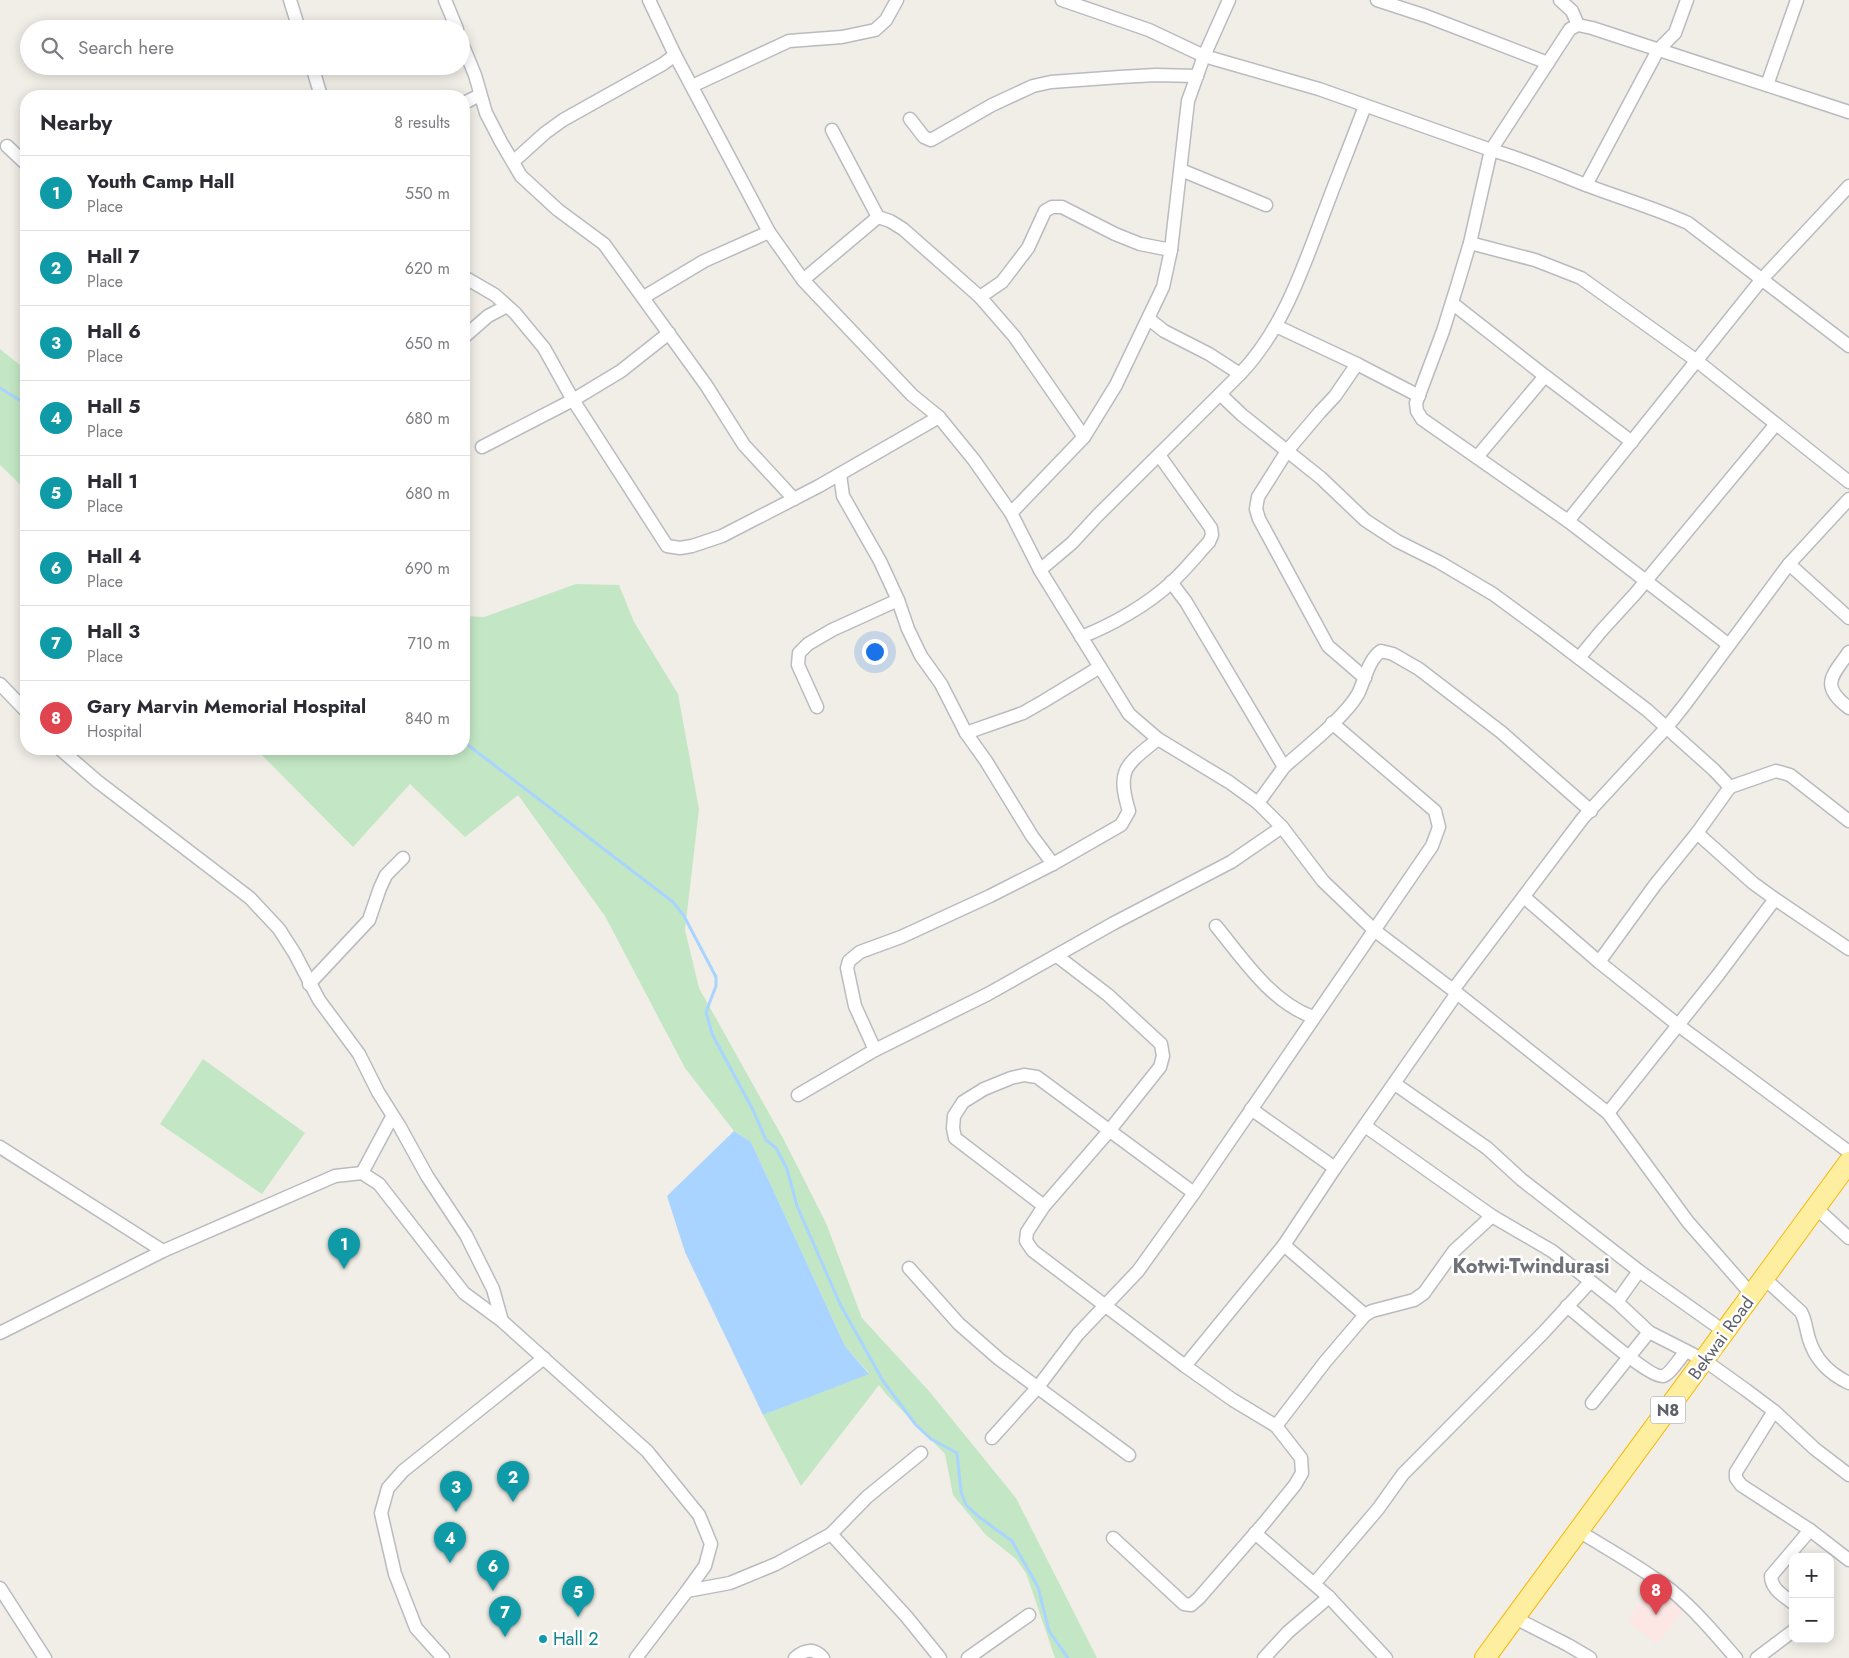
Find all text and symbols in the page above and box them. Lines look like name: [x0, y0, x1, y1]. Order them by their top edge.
search box: [20, 20, 470, 75]
icon: search: [38, 34, 66, 62]
text: Search here: [78, 34, 174, 61]
text: Nearby: [40, 108, 112, 138]
text: 8 results: [394, 111, 450, 134]
text: Youth Camp Hall: [87, 168, 234, 195]
text: 1: [52, 182, 60, 205]
text: 550 m: [405, 182, 450, 205]
text: Place: [87, 195, 123, 218]
text: Hall 7: [87, 243, 140, 270]
text: 2: [51, 257, 61, 280]
text: 620 m: [405, 257, 450, 280]
text: Place: [87, 270, 123, 293]
text: Hall 6: [87, 318, 141, 345]
text: 3: [51, 332, 61, 355]
text: 650 m: [405, 332, 450, 355]
text: Place: [87, 345, 123, 368]
text: Hall 5: [87, 393, 140, 420]
text: 4: [50, 407, 62, 430]
text: 680 m: [405, 407, 450, 430]
text: Place: [87, 420, 123, 443]
text: Hall 1: [87, 468, 138, 495]
text: 5: [51, 482, 61, 505]
text: 680 m: [405, 482, 450, 505]
text: Place: [87, 495, 123, 518]
text: Hall 4: [87, 543, 141, 570]
text: 6: [51, 557, 61, 580]
text: 690 m: [405, 557, 450, 580]
text: Place: [87, 570, 123, 593]
text: Hall 3: [87, 618, 140, 645]
text: 7: [51, 632, 61, 655]
text: 710 m: [408, 632, 450, 655]
your location: [862, 639, 888, 665]
text: Place: [87, 645, 123, 668]
text: Gary Marvin Memorial Hospital: [87, 693, 366, 720]
text: 8: [51, 707, 61, 730]
text: 840 m: [405, 707, 450, 730]
text: Hospital: [87, 720, 142, 743]
pin: 1: [328, 1228, 360, 1269]
district label: Kotwi-Twindurasi: [1452, 1252, 1610, 1281]
street label: Bekwai Road: [1682, 1291, 1760, 1385]
road number: N8: [1650, 1396, 1686, 1424]
pin: 2: [497, 1461, 529, 1502]
pin: 3: [440, 1471, 472, 1512]
pin: 4: [434, 1522, 466, 1563]
pin: 6: [477, 1550, 509, 1591]
map controls: [1789, 1553, 1834, 1643]
button: +: [1789, 1553, 1834, 1598]
pin: 8: [1640, 1574, 1672, 1615]
pin: 5: [562, 1576, 594, 1617]
pin: 7: [489, 1596, 521, 1637]
button: −: [1789, 1598, 1834, 1643]
place label: Hall 2: [553, 1626, 598, 1652]
marker: Hall 2: [537, 1633, 549, 1645]

